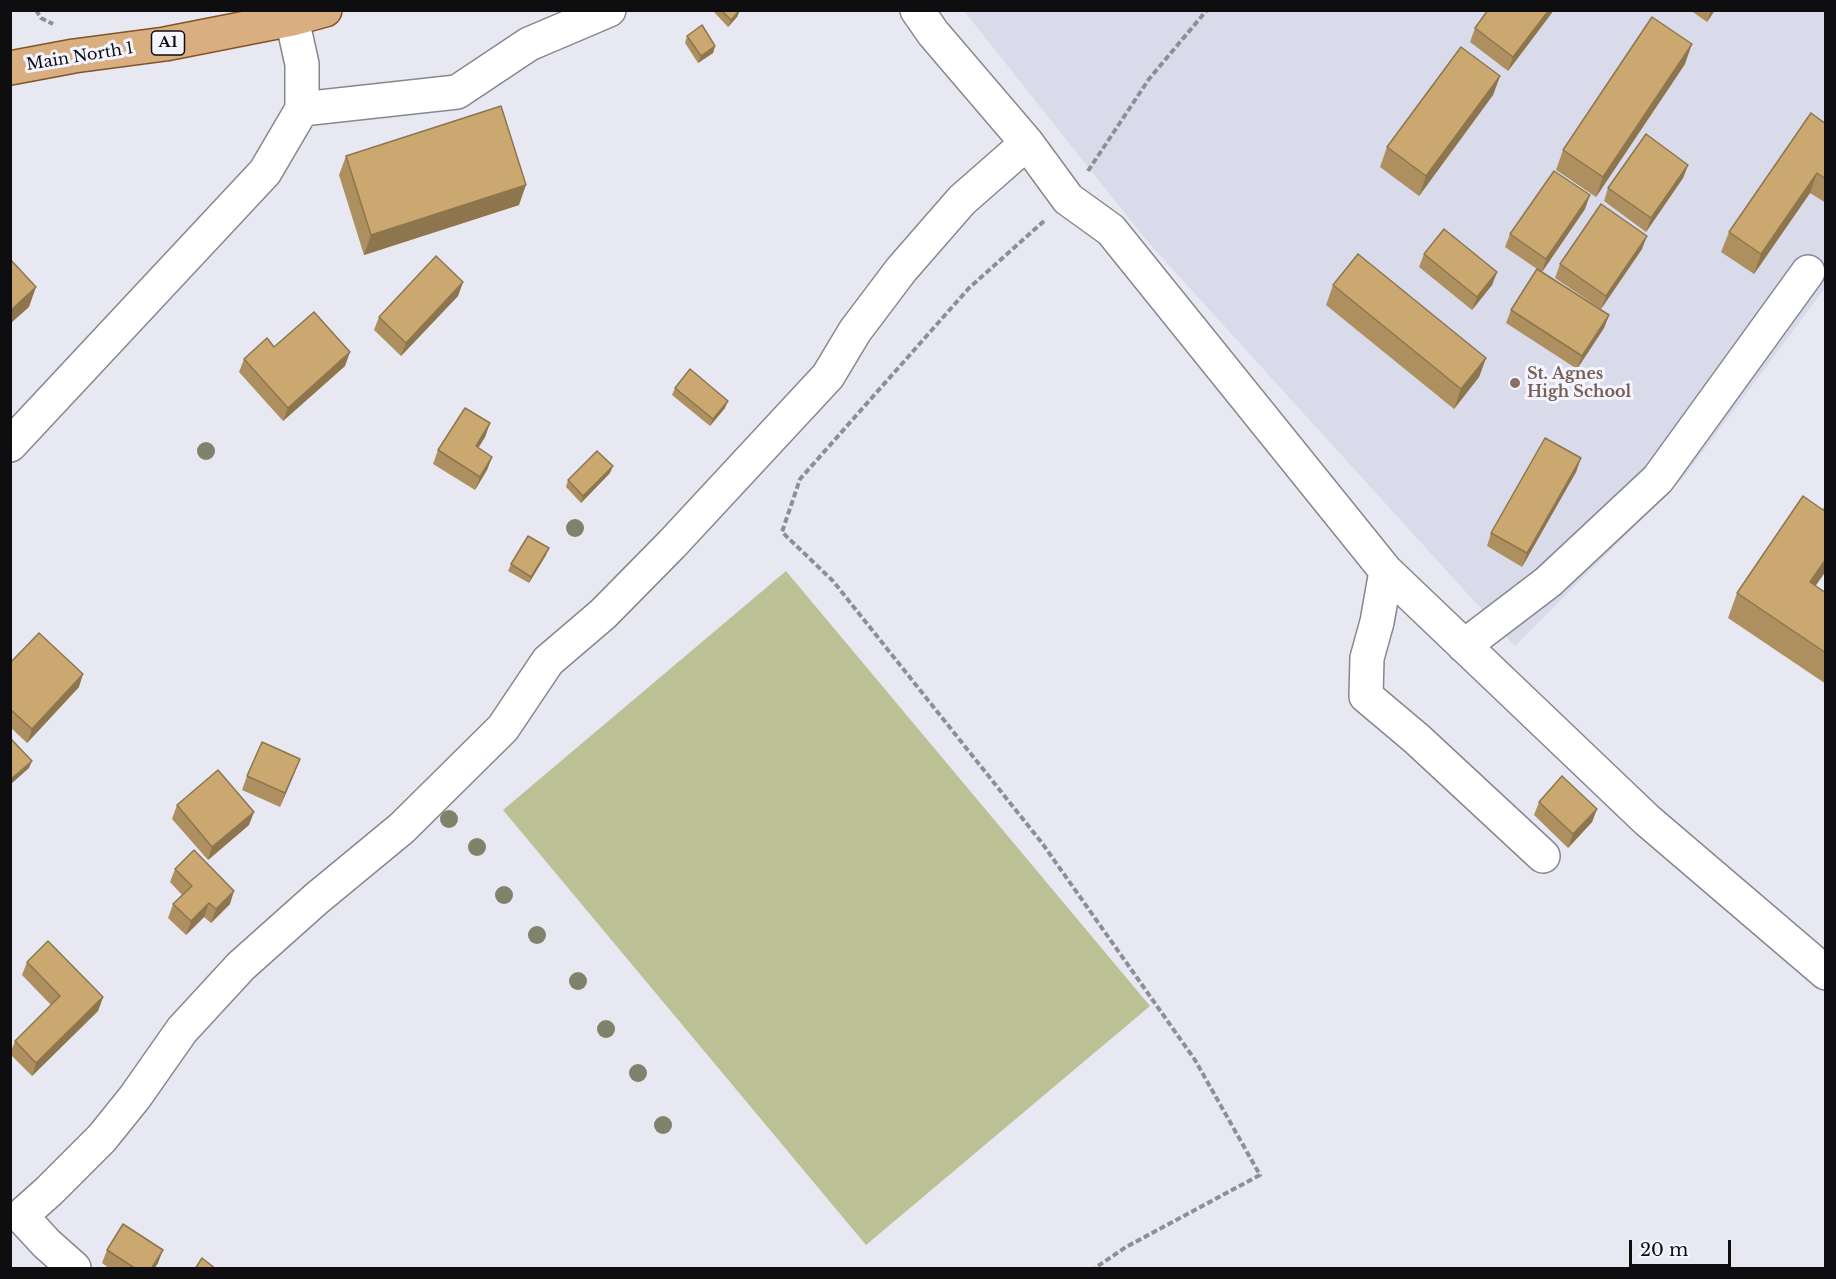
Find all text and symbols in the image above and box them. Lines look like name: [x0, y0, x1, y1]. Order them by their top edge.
road number: A1: [152, 31, 184, 55]
street label: Main North 1: [25, 39, 135, 75]
place label: St. Agnes High School: [1527, 364, 1631, 402]
marker: St. Agnes High School: [1508, 376, 1522, 390]
scale bar: [1632, 1228, 1734, 1266]
text: 20 m: [1640, 1239, 1688, 1261]

